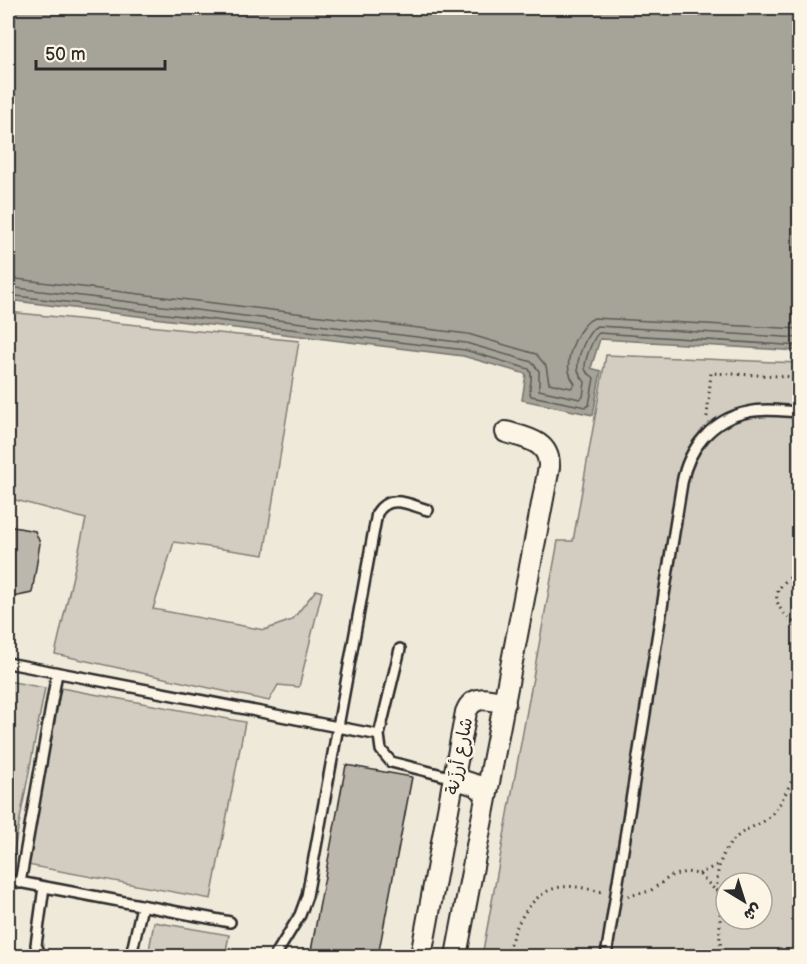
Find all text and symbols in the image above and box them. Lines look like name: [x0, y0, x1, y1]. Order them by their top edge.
scale bar: [36, 33, 165, 71]
text: 50 m: [45, 44, 86, 65]
street label: شارع أرزَنة: [442, 716, 478, 797]
north arrow: [714, 871, 774, 931]
text: ش: [740, 899, 765, 925]

